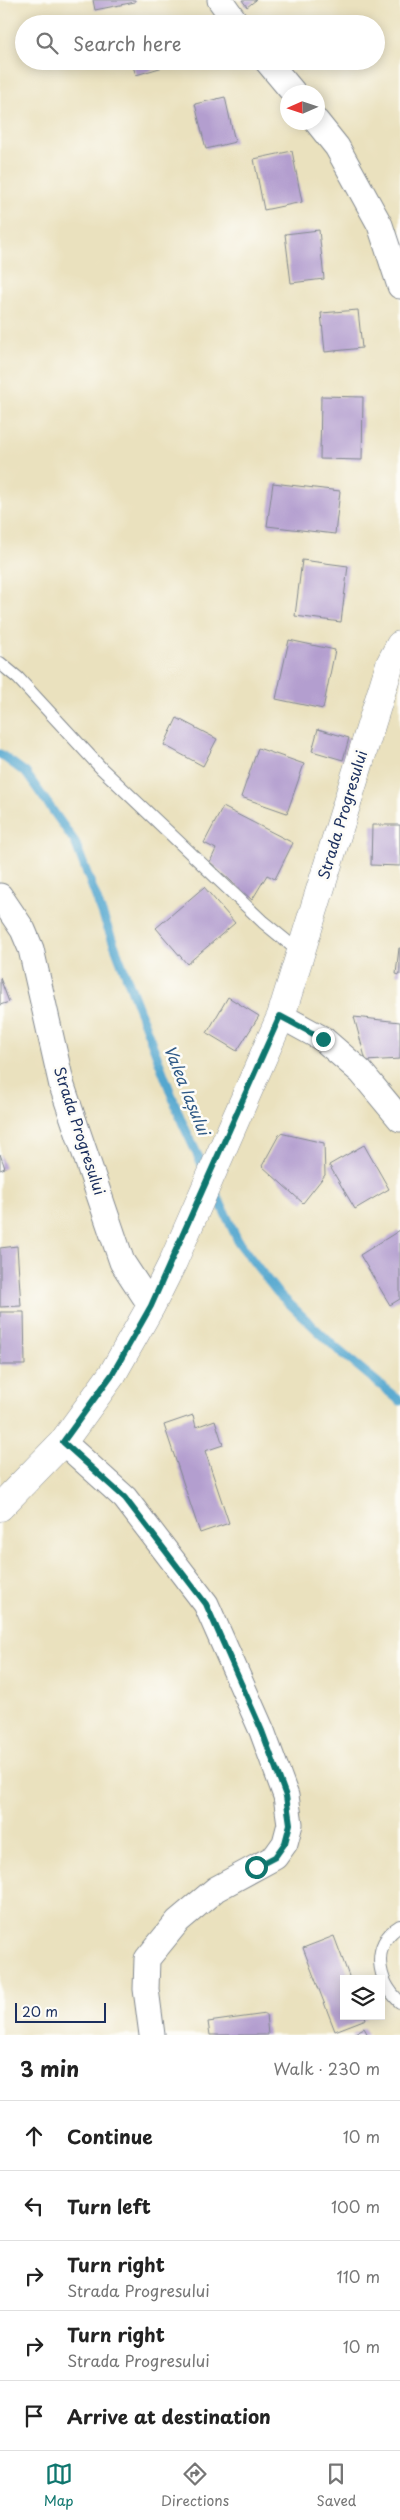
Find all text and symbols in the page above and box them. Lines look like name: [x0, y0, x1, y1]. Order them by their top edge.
search box: [15, 15, 385, 70]
icon: search: [33, 29, 61, 57]
text: Search here: [73, 29, 182, 57]
north arrow: [280, 85, 325, 130]
street label: Strada Progresului: [311, 747, 372, 882]
route end: [312, 1028, 335, 1051]
water label: Valea Iașului: [159, 1041, 218, 1140]
street label: Strada Progresului: [49, 1063, 112, 1198]
route start: [245, 1856, 268, 1879]
map controls: [340, 1975, 385, 2020]
button: layers: [340, 1975, 385, 2020]
scale bar: [15, 2000, 106, 2023]
text: 20 m: [22, 2001, 58, 2022]
text: 3 min: [20, 2052, 79, 2084]
text: Walk · 230 m: [273, 2056, 380, 2080]
icon: ahead: [20, 2122, 48, 2150]
text: Continue: [67, 2122, 153, 2150]
text: 10 m: [343, 2124, 380, 2148]
icon: left: [20, 2192, 48, 2220]
text: Turn left: [67, 2192, 151, 2220]
text: 100 m: [331, 2194, 380, 2218]
text: Turn right: [67, 2250, 165, 2278]
icon: right: [20, 2262, 48, 2290]
text: 110 m: [337, 2264, 380, 2288]
text: Strada Progresului: [67, 2278, 210, 2302]
text: Turn right: [67, 2320, 165, 2348]
icon: right: [20, 2332, 48, 2360]
text: 10 m: [343, 2334, 380, 2358]
text: Strada Progresului: [67, 2348, 210, 2372]
icon: arrive: [20, 2402, 48, 2430]
text: Arrive at destination: [67, 2402, 271, 2430]
tab: Map: [44, 2460, 74, 2511]
tab: Directions: [161, 2460, 229, 2511]
tab: Saved: [317, 2460, 356, 2511]

